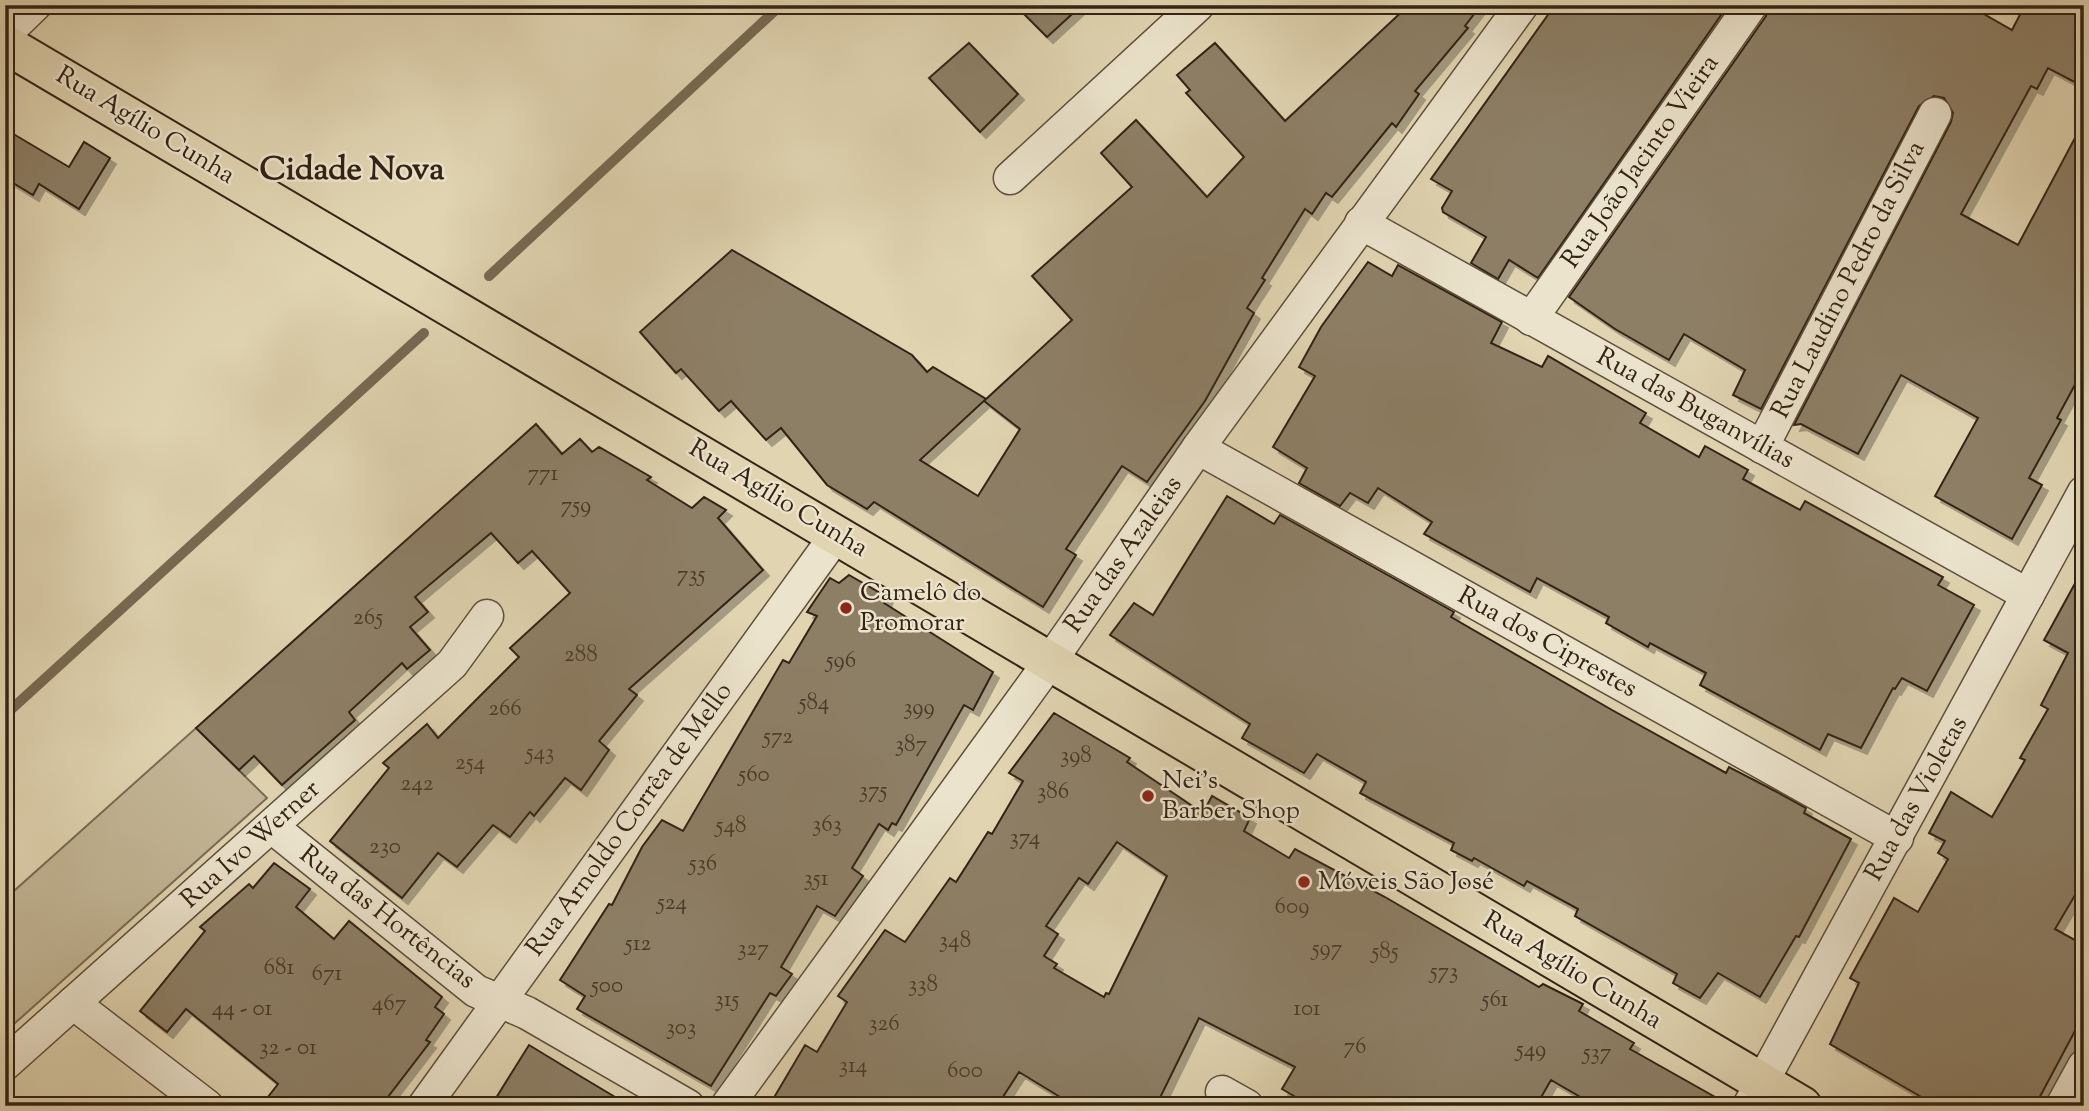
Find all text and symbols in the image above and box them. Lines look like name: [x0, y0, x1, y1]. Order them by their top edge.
street label: Rua João Jacinto Vieira: [1553, 48, 1729, 276]
street label: Rua Agílio Cunha: [48, 58, 242, 194]
street label: Rua Laudino Pedro da Silva: [1763, 135, 1935, 425]
district label: Cidade Nova: [260, 147, 445, 195]
street label: Rua das Buganvílias: [1589, 339, 1801, 479]
street label: Rua Agílio Cunha: [681, 431, 875, 567]
house number: 771: [528, 458, 559, 491]
street label: Rua das Azaleias: [1056, 469, 1192, 641]
house number: 759: [561, 490, 591, 523]
house number: 735: [677, 559, 705, 592]
place label: Camelô do Promorar: [860, 575, 981, 642]
street label: Rua dos Ciprestes: [1450, 578, 1644, 708]
marker: Camelô do Promorar: [838, 600, 854, 616]
house number: 265: [353, 602, 383, 635]
house number: 288: [564, 639, 598, 672]
house number: 596: [824, 645, 856, 678]
street label: Rua Arnoldo Corrêa de Mello: [518, 675, 742, 965]
house number: 584: [797, 687, 829, 720]
house number: 399: [903, 692, 935, 725]
house number: 266: [488, 693, 522, 726]
street label: Rua das Violetas: [1856, 710, 1978, 888]
house number: 572: [761, 721, 793, 754]
house number: 387: [895, 729, 928, 762]
house number: 543: [524, 737, 554, 770]
house number: 398: [1060, 740, 1092, 773]
house number: 254: [455, 747, 485, 780]
house number: 560: [736, 759, 770, 792]
place label: Nei's Barber Shop: [1162, 763, 1300, 830]
house number: 242: [400, 768, 434, 801]
street label: Rua Ivo Werner: [173, 772, 329, 918]
house number: 375: [859, 775, 887, 808]
house number: 386: [1037, 776, 1069, 809]
marker: Nei's Barber Shop: [1140, 788, 1156, 804]
house number: 363: [812, 809, 842, 842]
house number: 548: [714, 810, 746, 843]
house number: 374: [1010, 822, 1040, 855]
house number: 230: [369, 831, 401, 864]
street label: Rua das Hortências: [291, 837, 483, 999]
house number: 536: [687, 848, 717, 881]
house number: 351: [804, 863, 829, 896]
place label: Móveis São José: [1318, 864, 1494, 901]
marker: Móveis São José: [1296, 874, 1312, 890]
house number: 524: [655, 887, 687, 920]
house number: 609: [1275, 891, 1309, 924]
street label: Rua Agílio Cunha: [1475, 903, 1669, 1039]
house number: 348: [939, 925, 971, 958]
house number: 512: [623, 928, 651, 961]
house number: 327: [737, 933, 769, 966]
house number: 597: [1310, 933, 1343, 966]
house number: 585: [1369, 936, 1399, 969]
house number: 681: [264, 952, 295, 985]
house number: 573: [1428, 956, 1458, 989]
house number: 671: [312, 958, 343, 991]
house number: 338: [908, 969, 938, 1002]
house number: 500: [589, 970, 623, 1003]
house number: 315: [715, 984, 740, 1017]
house number: 561: [1480, 984, 1509, 1017]
house number: 467: [372, 988, 407, 1021]
house number: 44 - 01: [212, 993, 272, 1026]
house number: 101: [1293, 993, 1321, 1026]
house number: 326: [868, 1008, 900, 1041]
house number: 303: [666, 1012, 696, 1045]
house number: 76: [1344, 1031, 1366, 1064]
house number: 32 - 01: [259, 1032, 317, 1065]
house number: 549: [1514, 1034, 1546, 1067]
house number: 537: [1581, 1037, 1612, 1070]
house number: 314: [839, 1050, 867, 1083]
house number: 600: [947, 1055, 983, 1088]

